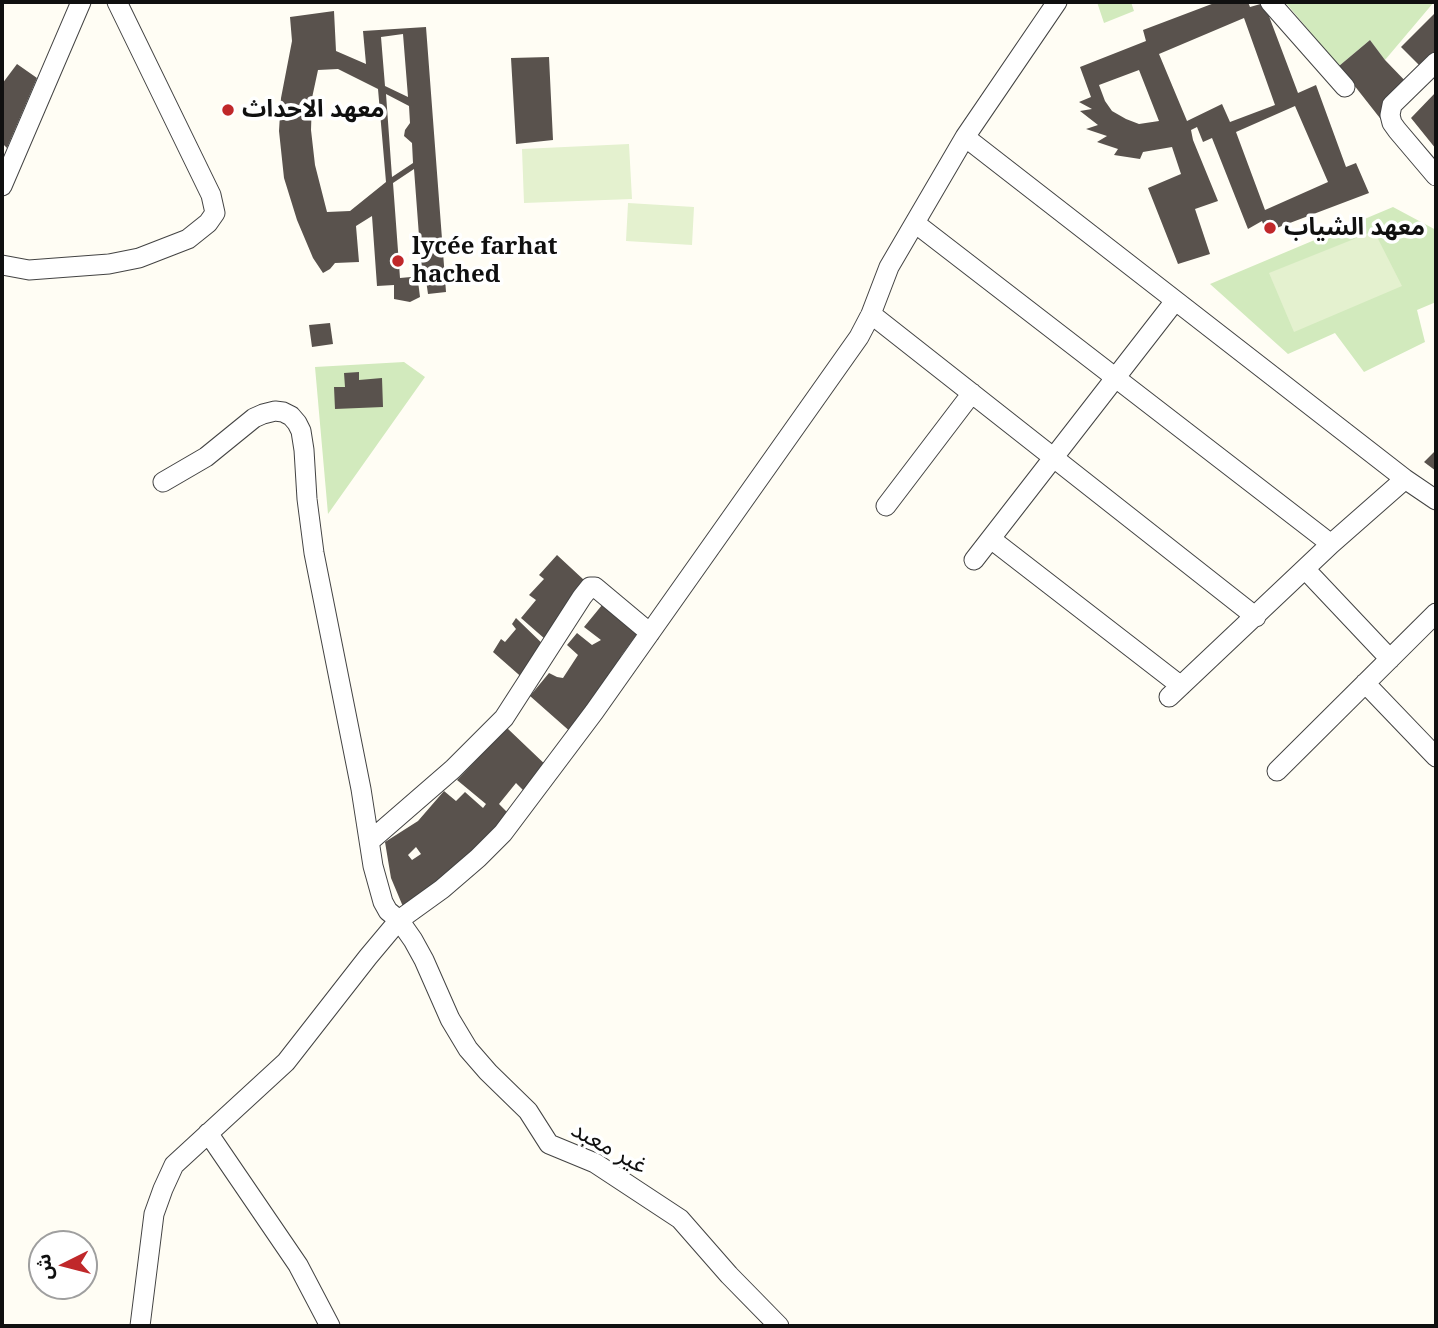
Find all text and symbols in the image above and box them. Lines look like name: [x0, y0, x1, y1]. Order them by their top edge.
place label: معهد الاحداث: [242, 96, 385, 124]
marker: معهد الاحداث: [220, 102, 236, 118]
place label: معهد الشياب: [1284, 214, 1425, 242]
marker: معهد الشياب: [1262, 220, 1278, 236]
place label: lycée farhat hached: [412, 233, 558, 289]
marker: lycée farhat hached: [390, 253, 406, 269]
street label: غير معبد: [566, 1115, 652, 1181]
north arrow: [28, 1230, 98, 1300]
text: ش: [30, 1253, 58, 1281]

